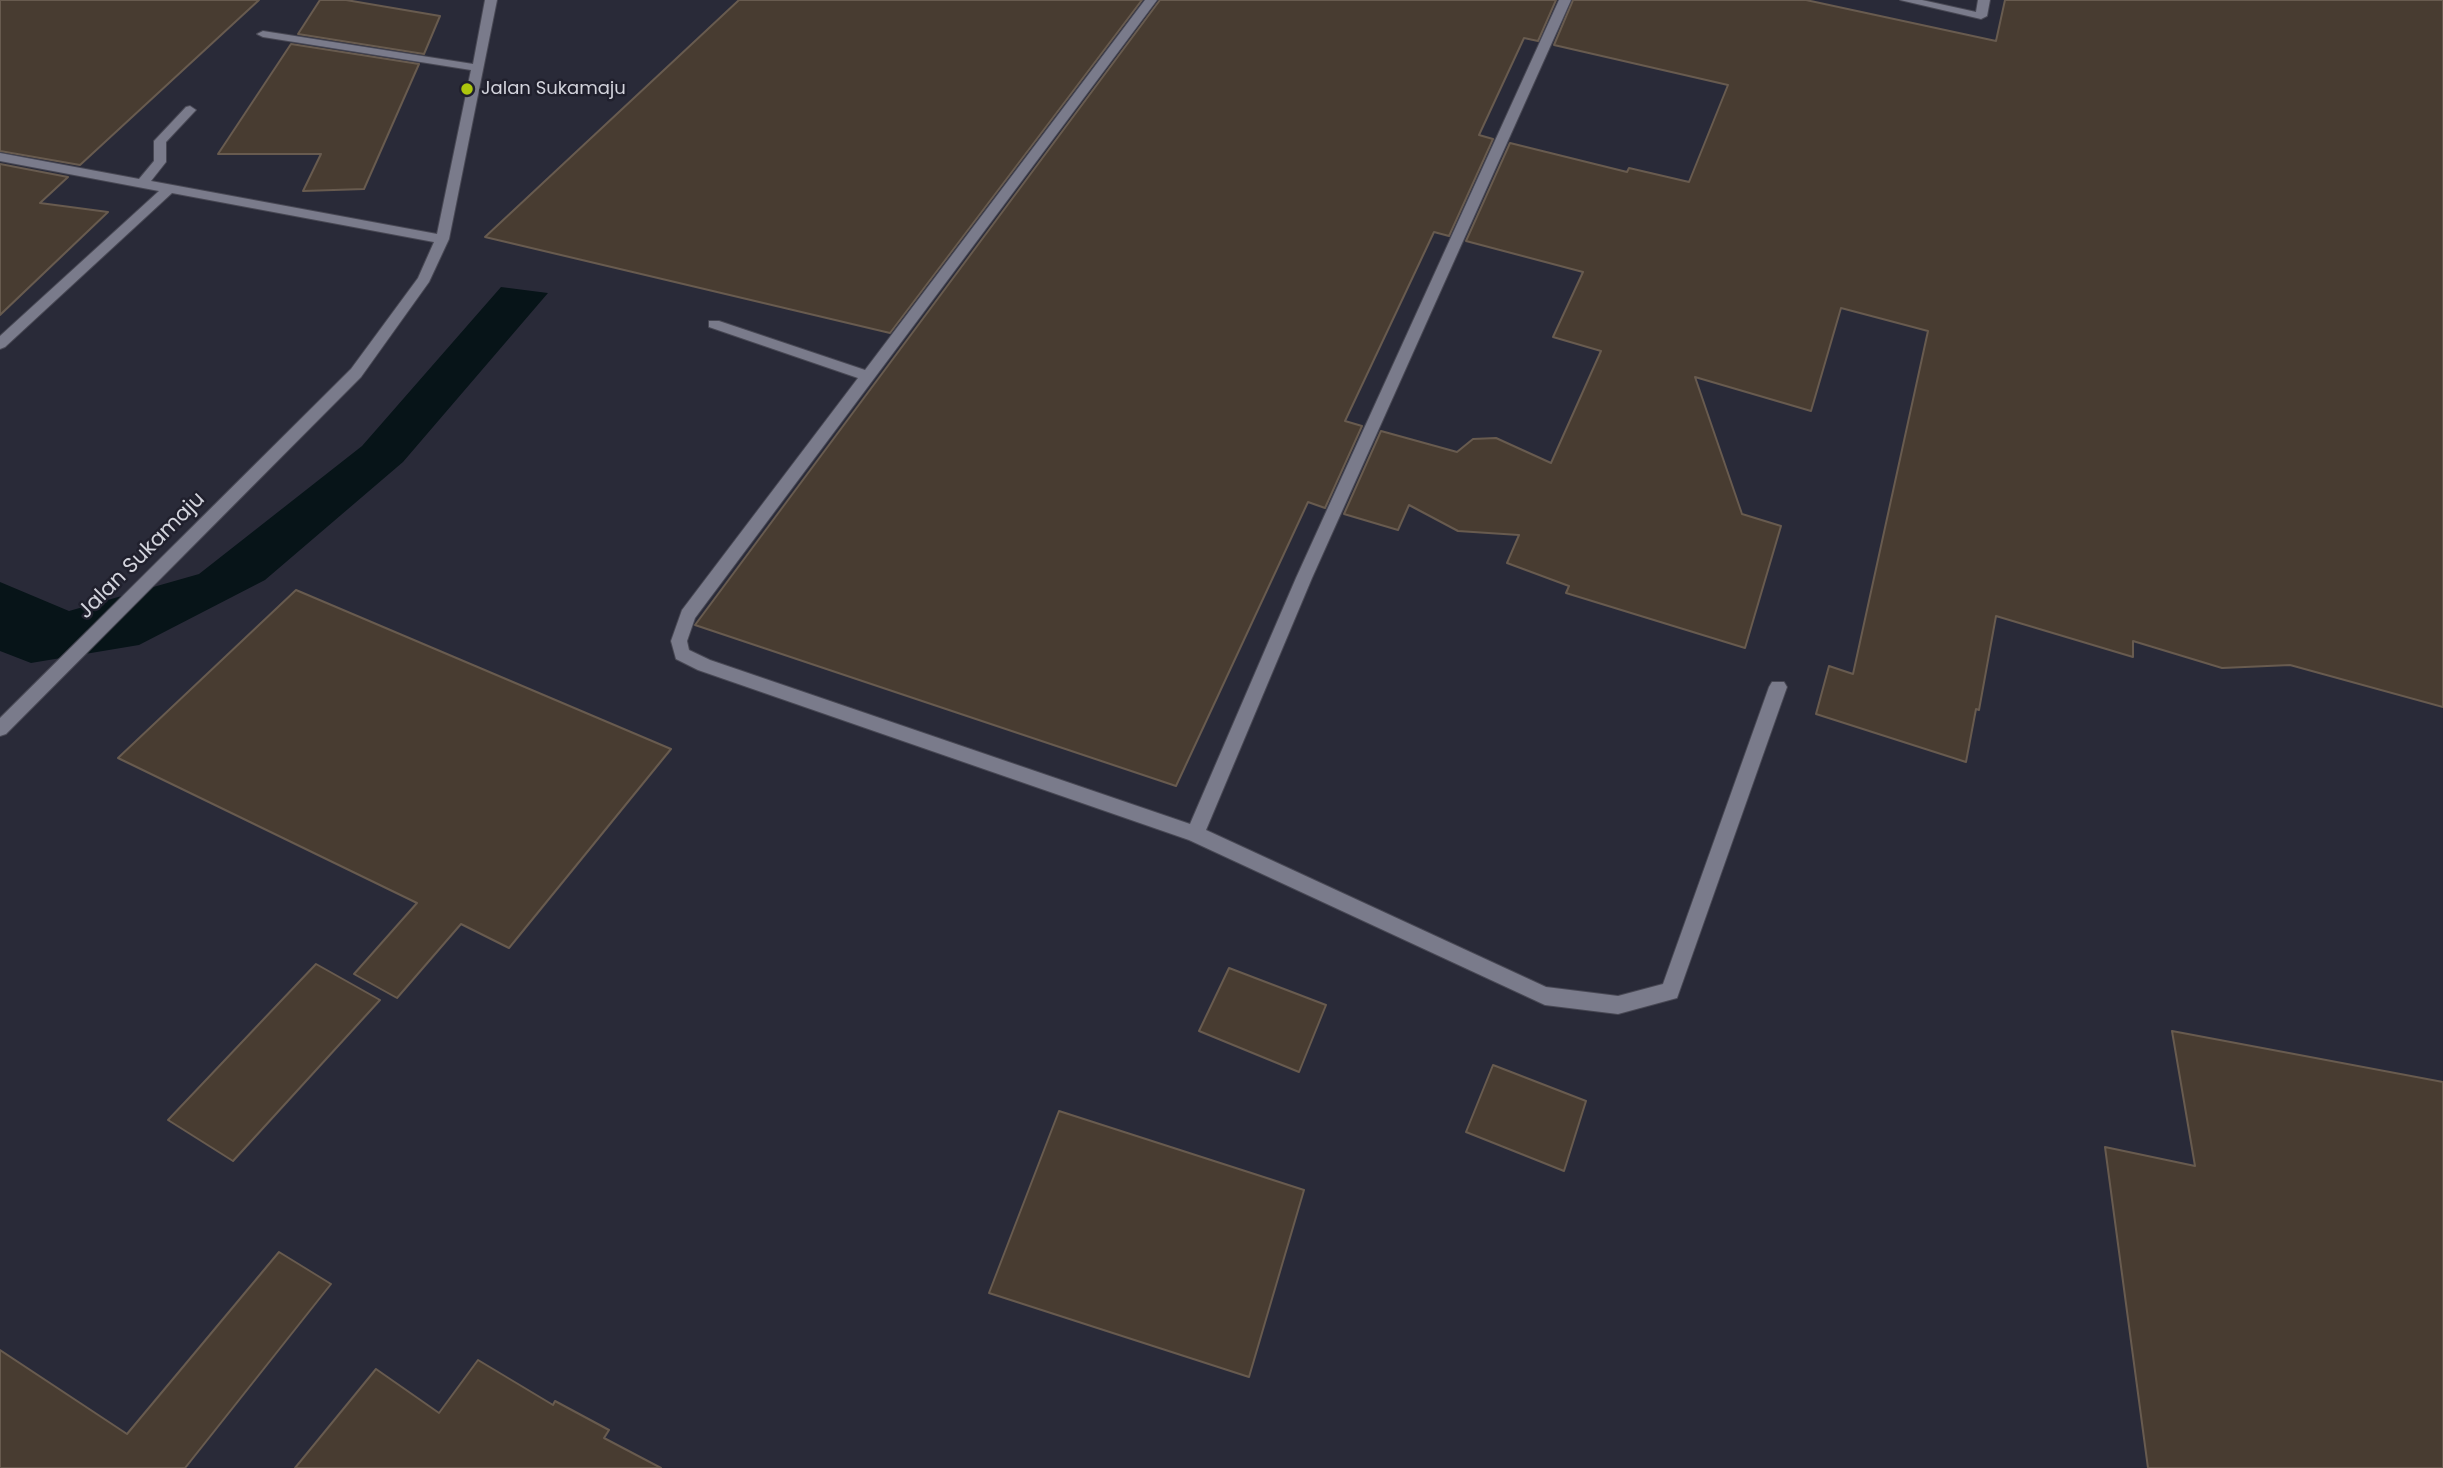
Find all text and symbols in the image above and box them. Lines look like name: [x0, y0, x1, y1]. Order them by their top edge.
place label: Jalan Sukamaju: [481, 78, 626, 100]
marker: Jalan Sukamaju: [459, 81, 475, 97]
street label: Jalan Sukamaju: [73, 487, 211, 625]

